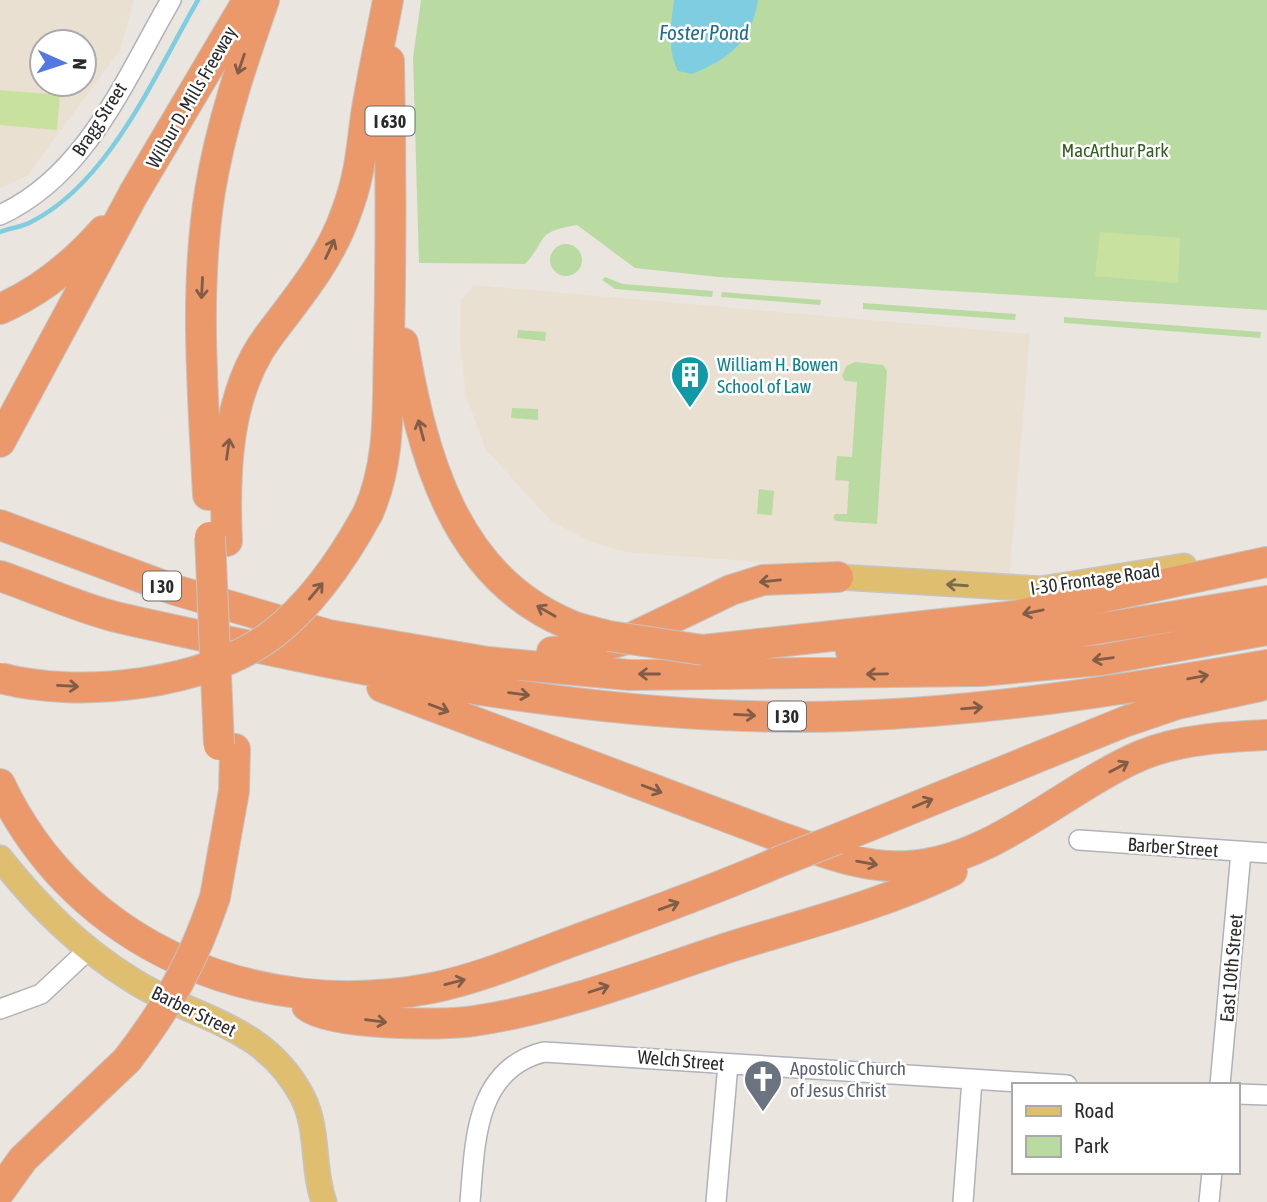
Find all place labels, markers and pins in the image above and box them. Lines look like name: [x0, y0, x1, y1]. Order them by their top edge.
place label: William H. Bowen School of Law: [717, 353, 838, 397]
building icon: William H. Bowen School of Law: [669, 354, 711, 409]
place label: Apostolic Church of Jesus Christ: [790, 1057, 906, 1101]
church icon: Apostolic Church of Jesus Christ: [742, 1058, 784, 1113]

